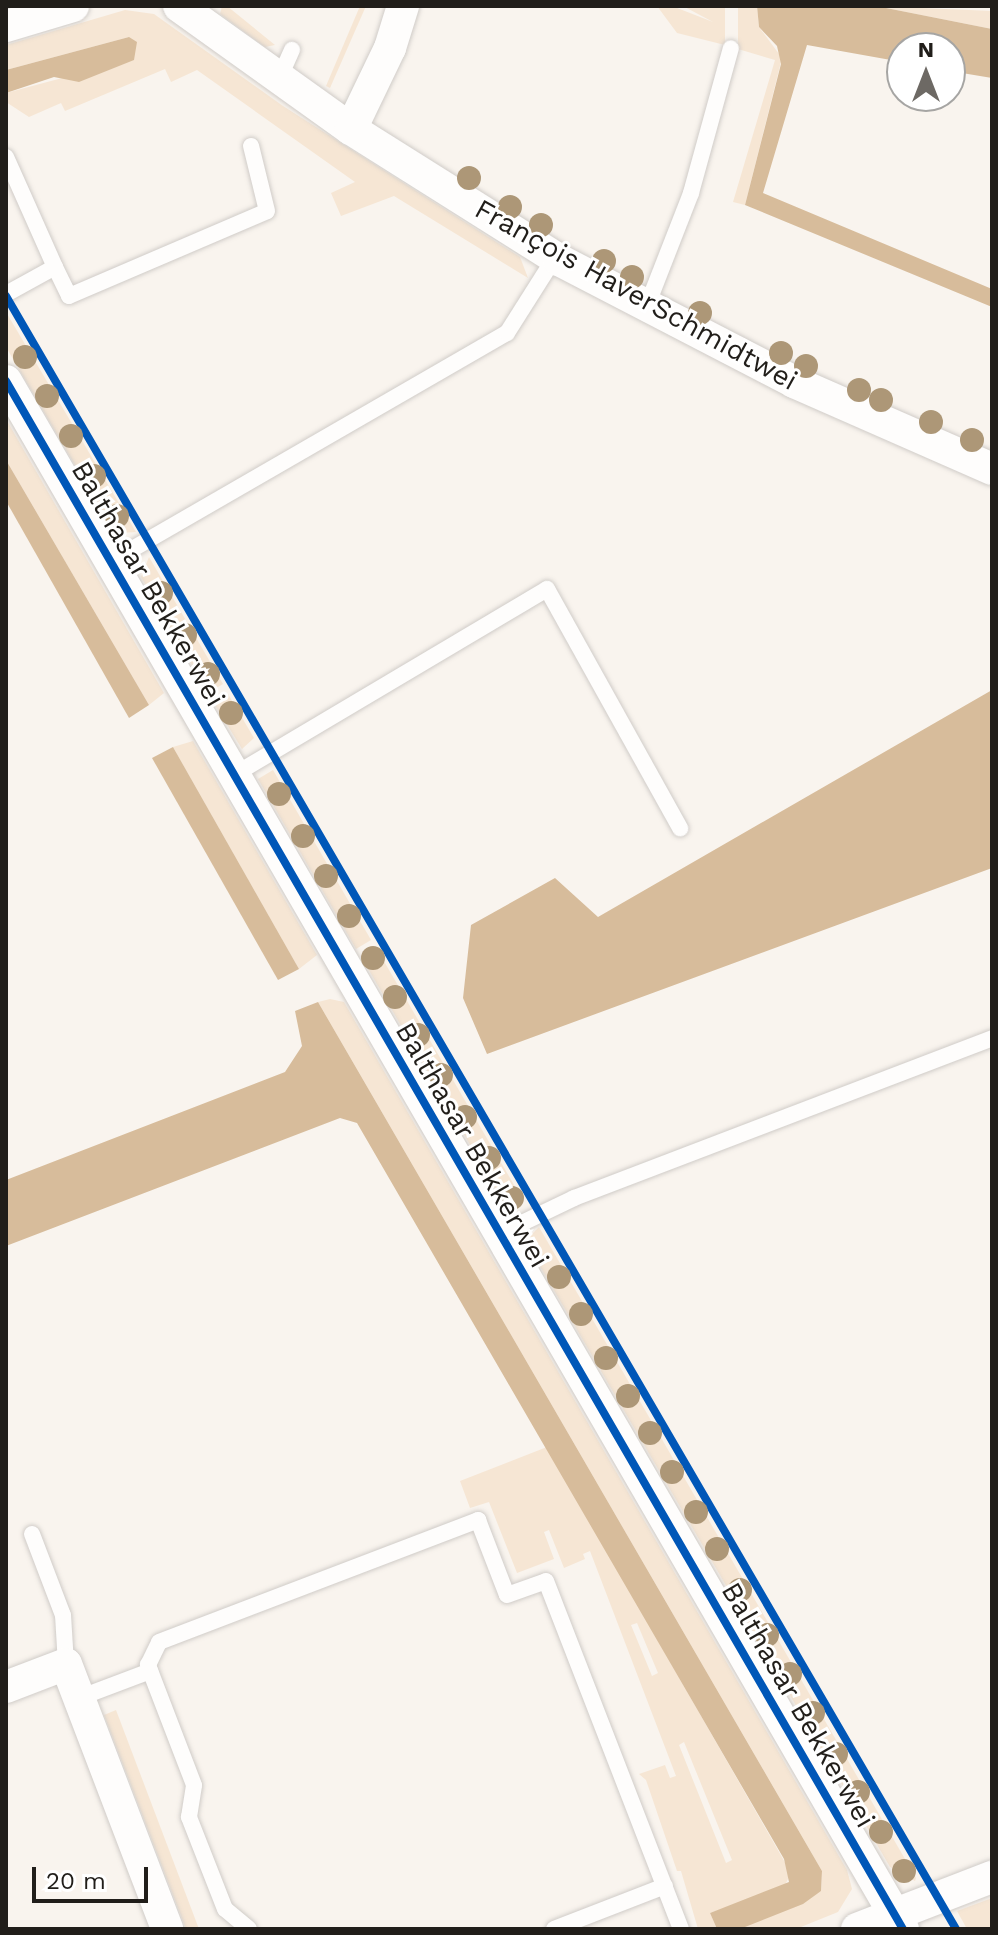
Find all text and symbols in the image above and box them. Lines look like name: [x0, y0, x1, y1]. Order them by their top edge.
north arrow: [886, 32, 966, 112]
text: N: [918, 37, 934, 62]
street label: François HaverSchmidtwei: [469, 192, 803, 398]
street label: Balthasar Bekkerwei: [64, 455, 232, 713]
street label: Balthasar Bekkerwei: [388, 1016, 556, 1274]
street label: Balthasar Bekkerwei: [714, 1576, 882, 1834]
scale bar: [36, 1851, 152, 1901]
text: 20 m: [46, 1867, 106, 1895]

